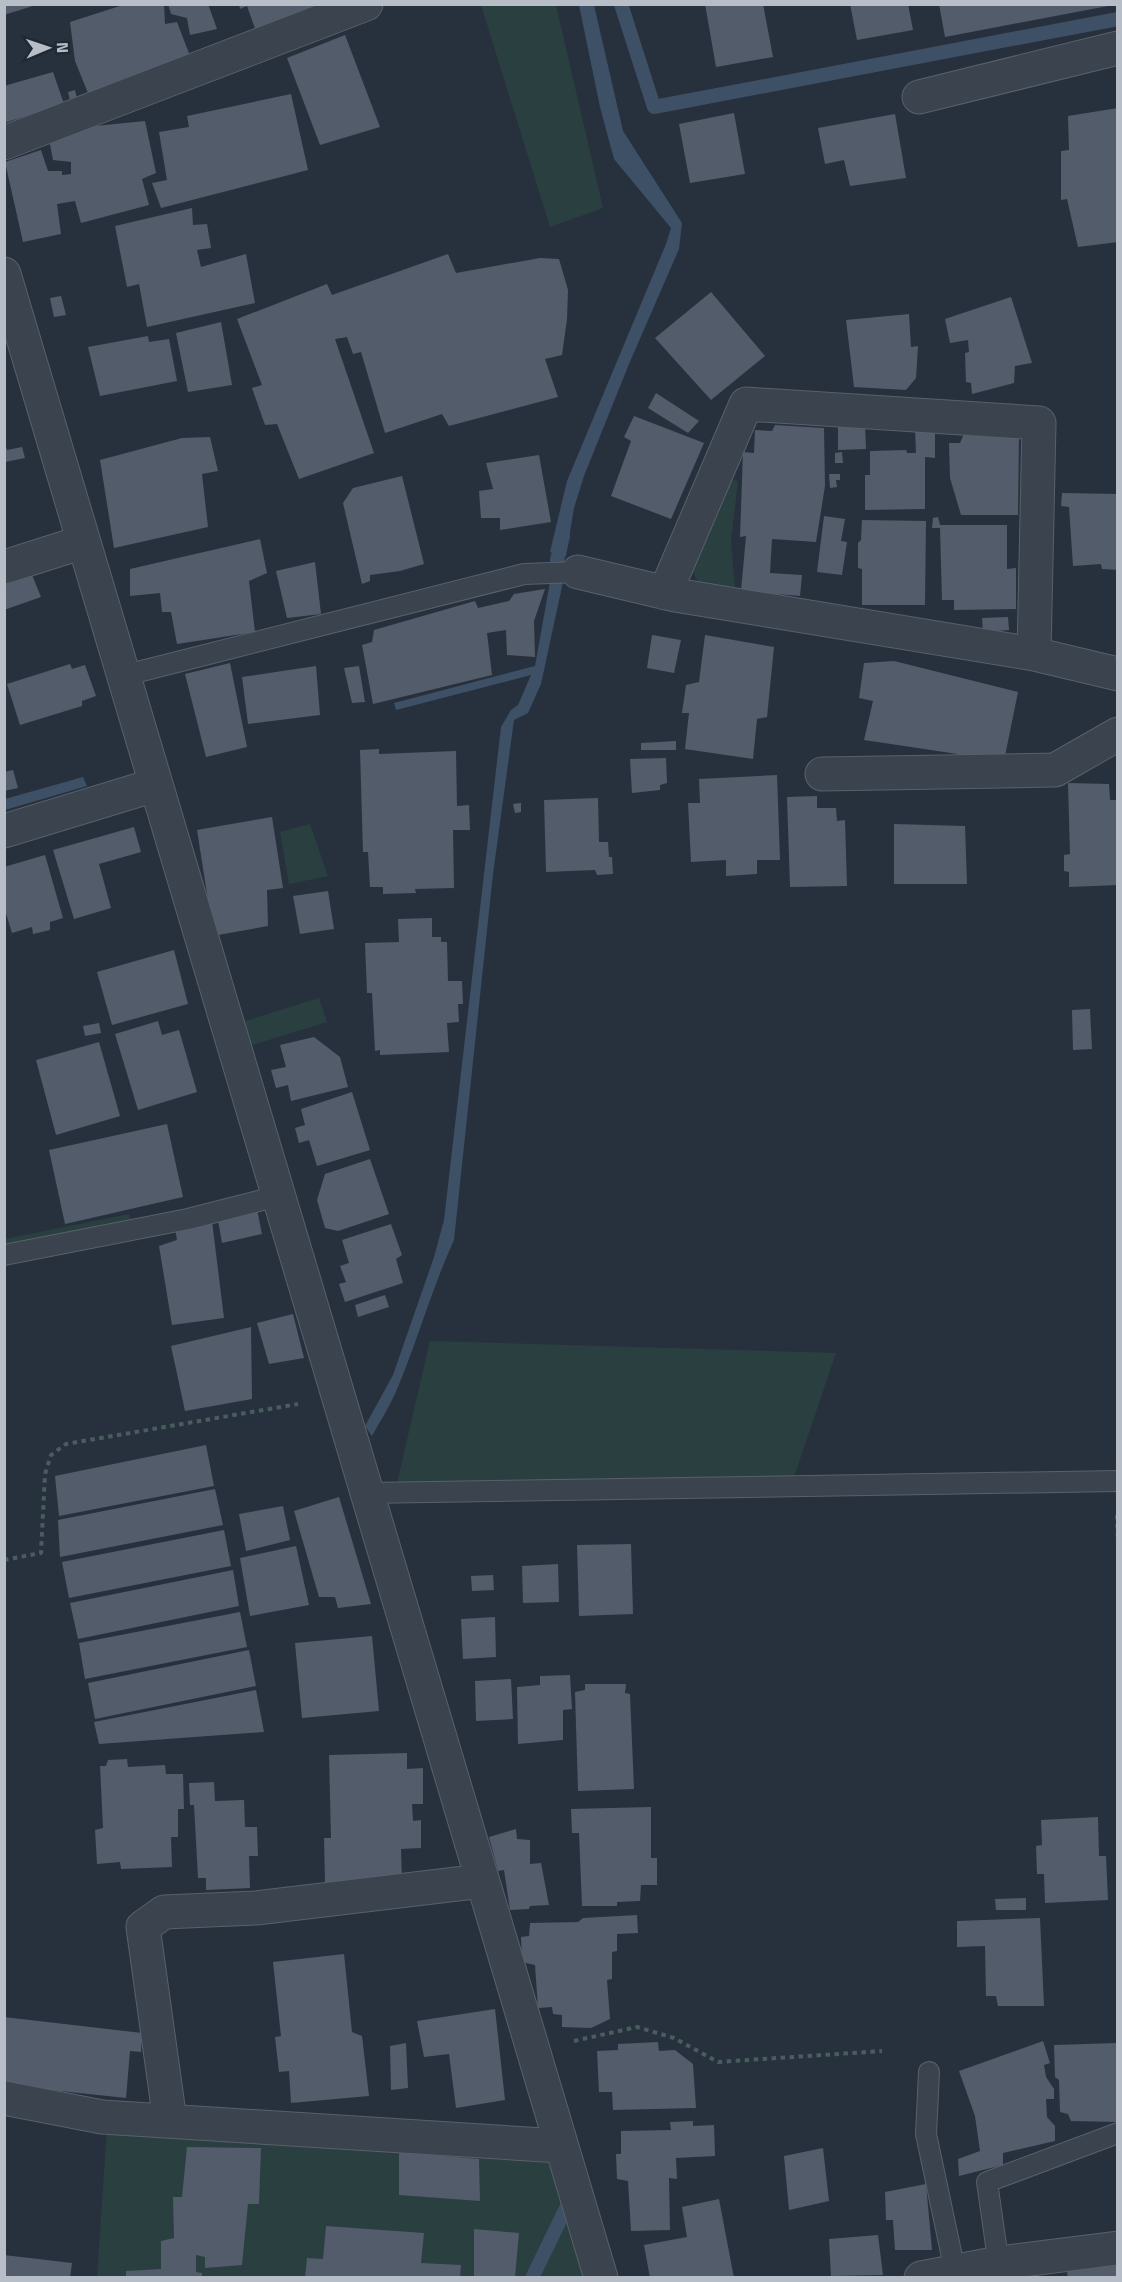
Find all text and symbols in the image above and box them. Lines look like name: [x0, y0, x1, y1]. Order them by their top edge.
north arrow: [18, 18, 78, 78]
text: N: [51, 42, 75, 53]

